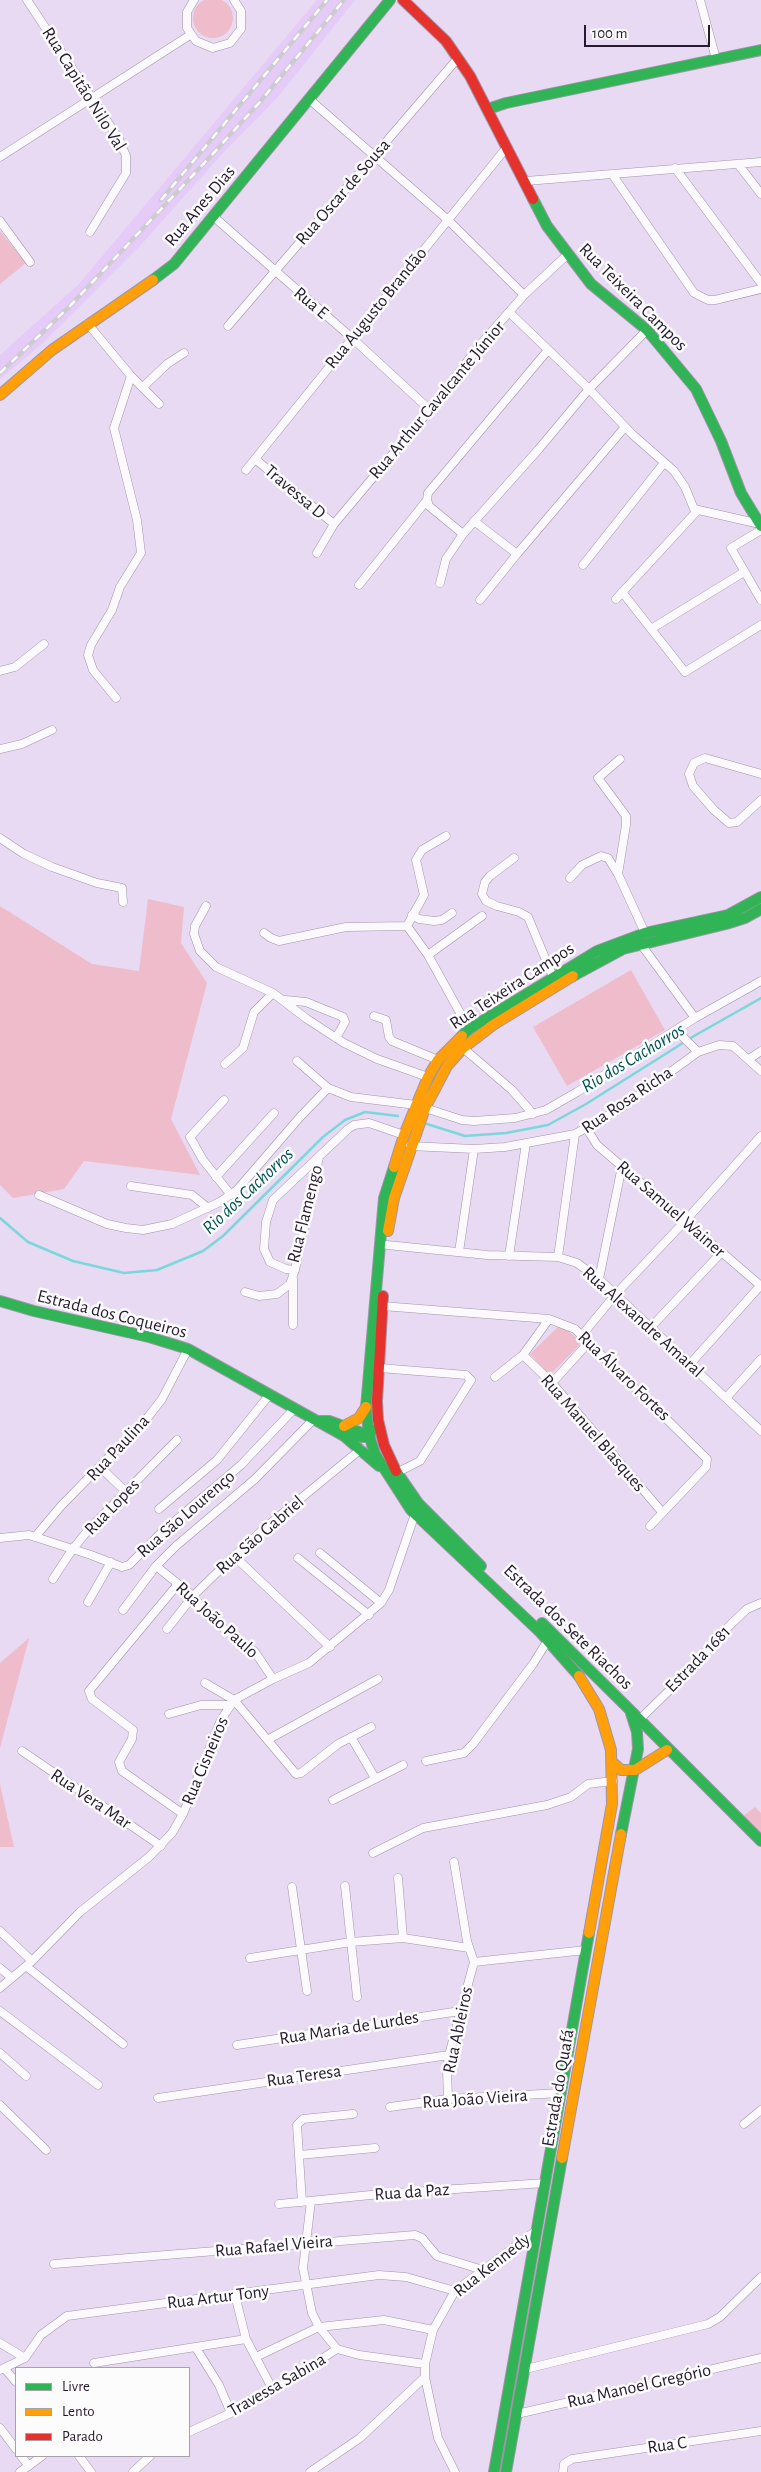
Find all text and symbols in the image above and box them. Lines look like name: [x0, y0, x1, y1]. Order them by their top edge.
scale bar: [586, 15, 712, 47]
street label: Rua Capitão Nilo Val: [37, 23, 131, 155]
text: 100 m: [592, 26, 627, 41]
street label: Rua Oscar de Sousa: [291, 135, 395, 249]
street label: Rua Anes Dias: [160, 161, 240, 251]
street label: Rua Teixeira Campos: [574, 238, 692, 356]
street label: Rua Augusto Brandão: [320, 243, 432, 373]
street label: Rua E: [289, 282, 333, 324]
street label: Rua Arthur Cavalcante Júnior: [364, 316, 510, 484]
street label: Travessa D: [260, 460, 330, 524]
street label: Rua Teixeira Campos: [446, 938, 578, 1034]
water label: Rio dos Cachorros: [577, 1018, 689, 1098]
street label: Rua Rosa Richa: [577, 1062, 677, 1138]
water label: Rio dos Cachorros: [198, 1143, 298, 1239]
street label: Rua Samuel Wainer: [612, 1156, 730, 1262]
street label: Rua Flamengo: [282, 1163, 328, 1265]
street label: Rua Alexandre Amaral: [578, 1262, 708, 1382]
street label: Estrada dos Coqueiros: [35, 1285, 189, 1343]
street label: Rua Álvaro Fortes: [573, 1327, 675, 1425]
street label: Rua Manuel Blasques: [536, 1370, 650, 1496]
street label: Rua Paulina: [82, 1410, 154, 1486]
street label: Rua São Lourenço: [133, 1466, 239, 1562]
street label: Rua Lopes: [80, 1474, 144, 1540]
street label: Rua São Gabriel: [212, 1491, 308, 1579]
street label: Estrada dos Sete Riachos: [499, 1560, 637, 1694]
street label: Rua João Paulo: [171, 1577, 263, 1663]
street label: Estrada 1681: [661, 1621, 735, 1697]
street label: Rua Cisneiros: [177, 1714, 233, 1808]
street label: Rua Vera Mar: [47, 1764, 135, 1834]
street label: Rua Ableiros: [438, 1985, 478, 2075]
street label: Rua Maria de Lurdes: [278, 2006, 420, 2050]
street label: Estrada do Quafá: [537, 2027, 579, 2149]
street label: Rua Teresa: [265, 2060, 343, 2092]
street label: Rua João Vieira: [422, 2085, 528, 2113]
street label: Rua da Paz: [374, 2179, 450, 2205]
street label: Rua Kennedy: [449, 2228, 535, 2302]
street label: Rua Rafael Vieira: [214, 2230, 334, 2262]
street label: Rua Artur Tony: [166, 2280, 270, 2314]
street label: Travessa Sabina: [224, 2348, 330, 2422]
street label: Rua Manoel Gregório: [565, 2359, 713, 2413]
legend: [15, 2367, 190, 2457]
text: Livre: [62, 2379, 90, 2394]
text: Lento: [62, 2404, 95, 2419]
text: Parado: [62, 2429, 103, 2444]
street label: Rua C: [646, 2432, 688, 2458]

